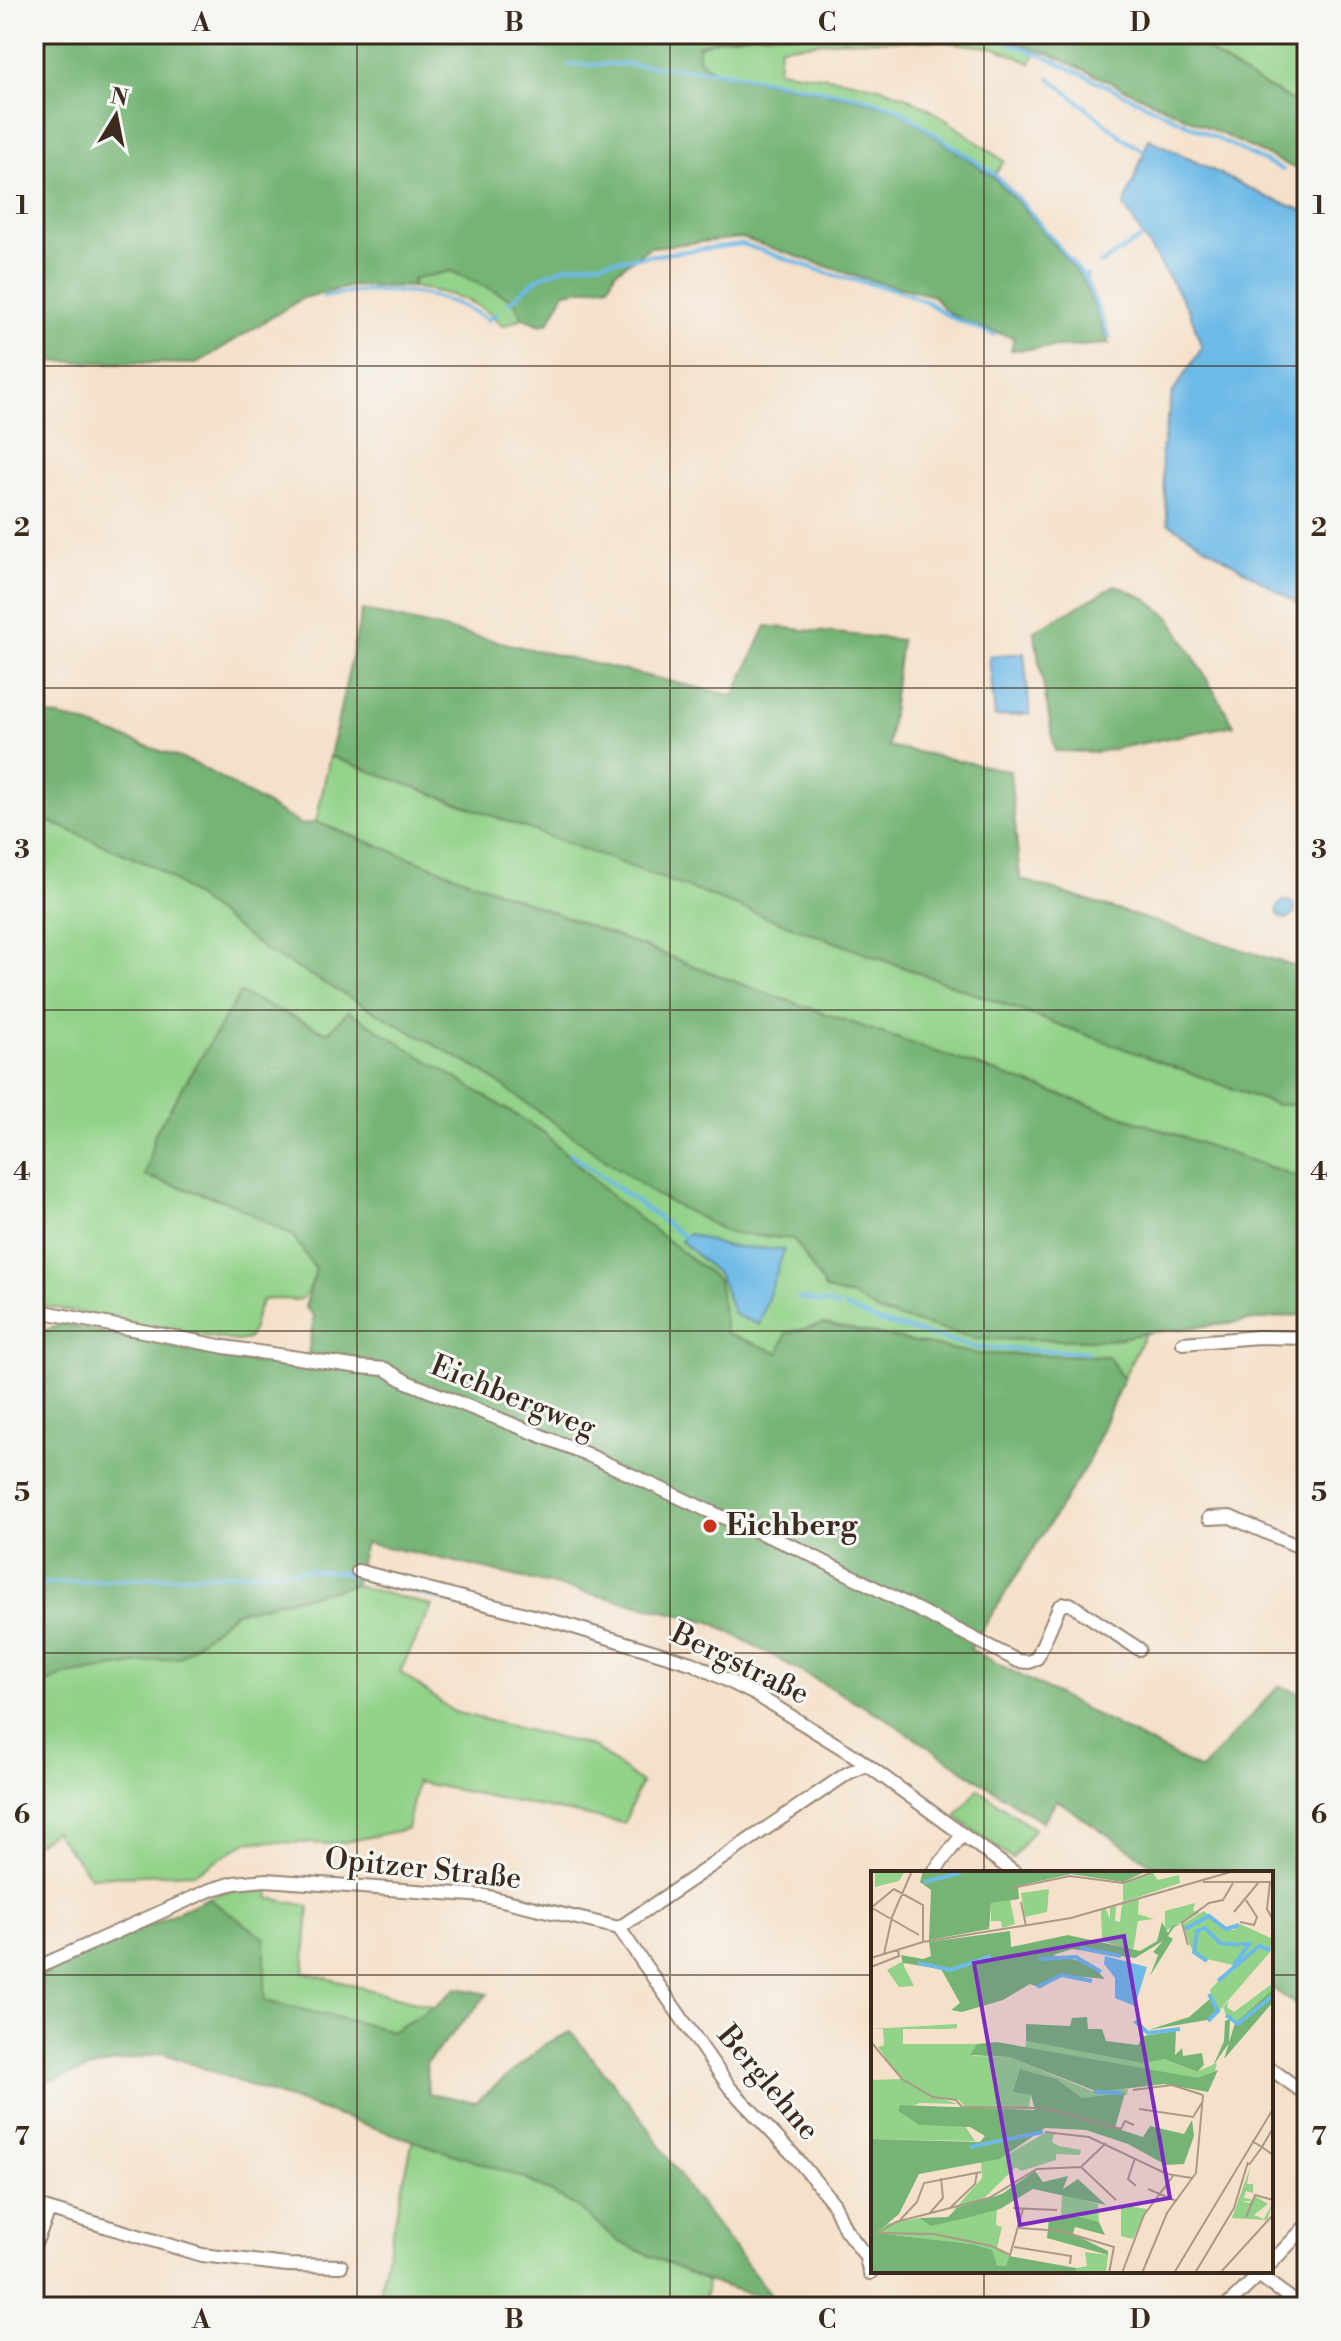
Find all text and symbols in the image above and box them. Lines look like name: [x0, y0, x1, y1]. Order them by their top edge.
text: A: [191, 7, 211, 39]
text: B: [504, 7, 524, 39]
text: C: [818, 7, 836, 39]
text: D: [1130, 7, 1150, 39]
north arrow: [76, 76, 156, 156]
text: N: [108, 83, 131, 113]
text: 1: [16, 190, 29, 222]
text: 1: [1313, 190, 1326, 222]
text: 2: [14, 512, 30, 544]
text: 2: [1311, 512, 1327, 544]
text: 3: [14, 834, 30, 866]
text: 3: [1311, 834, 1327, 866]
text: 4: [13, 1156, 31, 1188]
text: 4: [1310, 1156, 1328, 1188]
street label: Eichbergweg: [425, 1347, 602, 1448]
text: 5: [14, 1477, 30, 1509]
text: 5: [1311, 1477, 1327, 1509]
place label: Eichberg: [726, 1507, 858, 1545]
marker: Eichberg: [701, 1517, 719, 1535]
street label: Bergstraße: [664, 1614, 815, 1714]
text: 6: [14, 1799, 30, 1831]
text: 6: [1311, 1799, 1327, 1831]
street label: Opitzer Straße: [323, 1840, 523, 1898]
inset map: [871, 1871, 1273, 2273]
street label: Berglehne: [708, 2017, 827, 2149]
text: 7: [14, 2121, 30, 2153]
text: 7: [1311, 2121, 1327, 2153]
text: A: [191, 2304, 211, 2336]
text: B: [504, 2304, 524, 2336]
text: C: [818, 2304, 836, 2336]
text: D: [1130, 2304, 1150, 2336]

